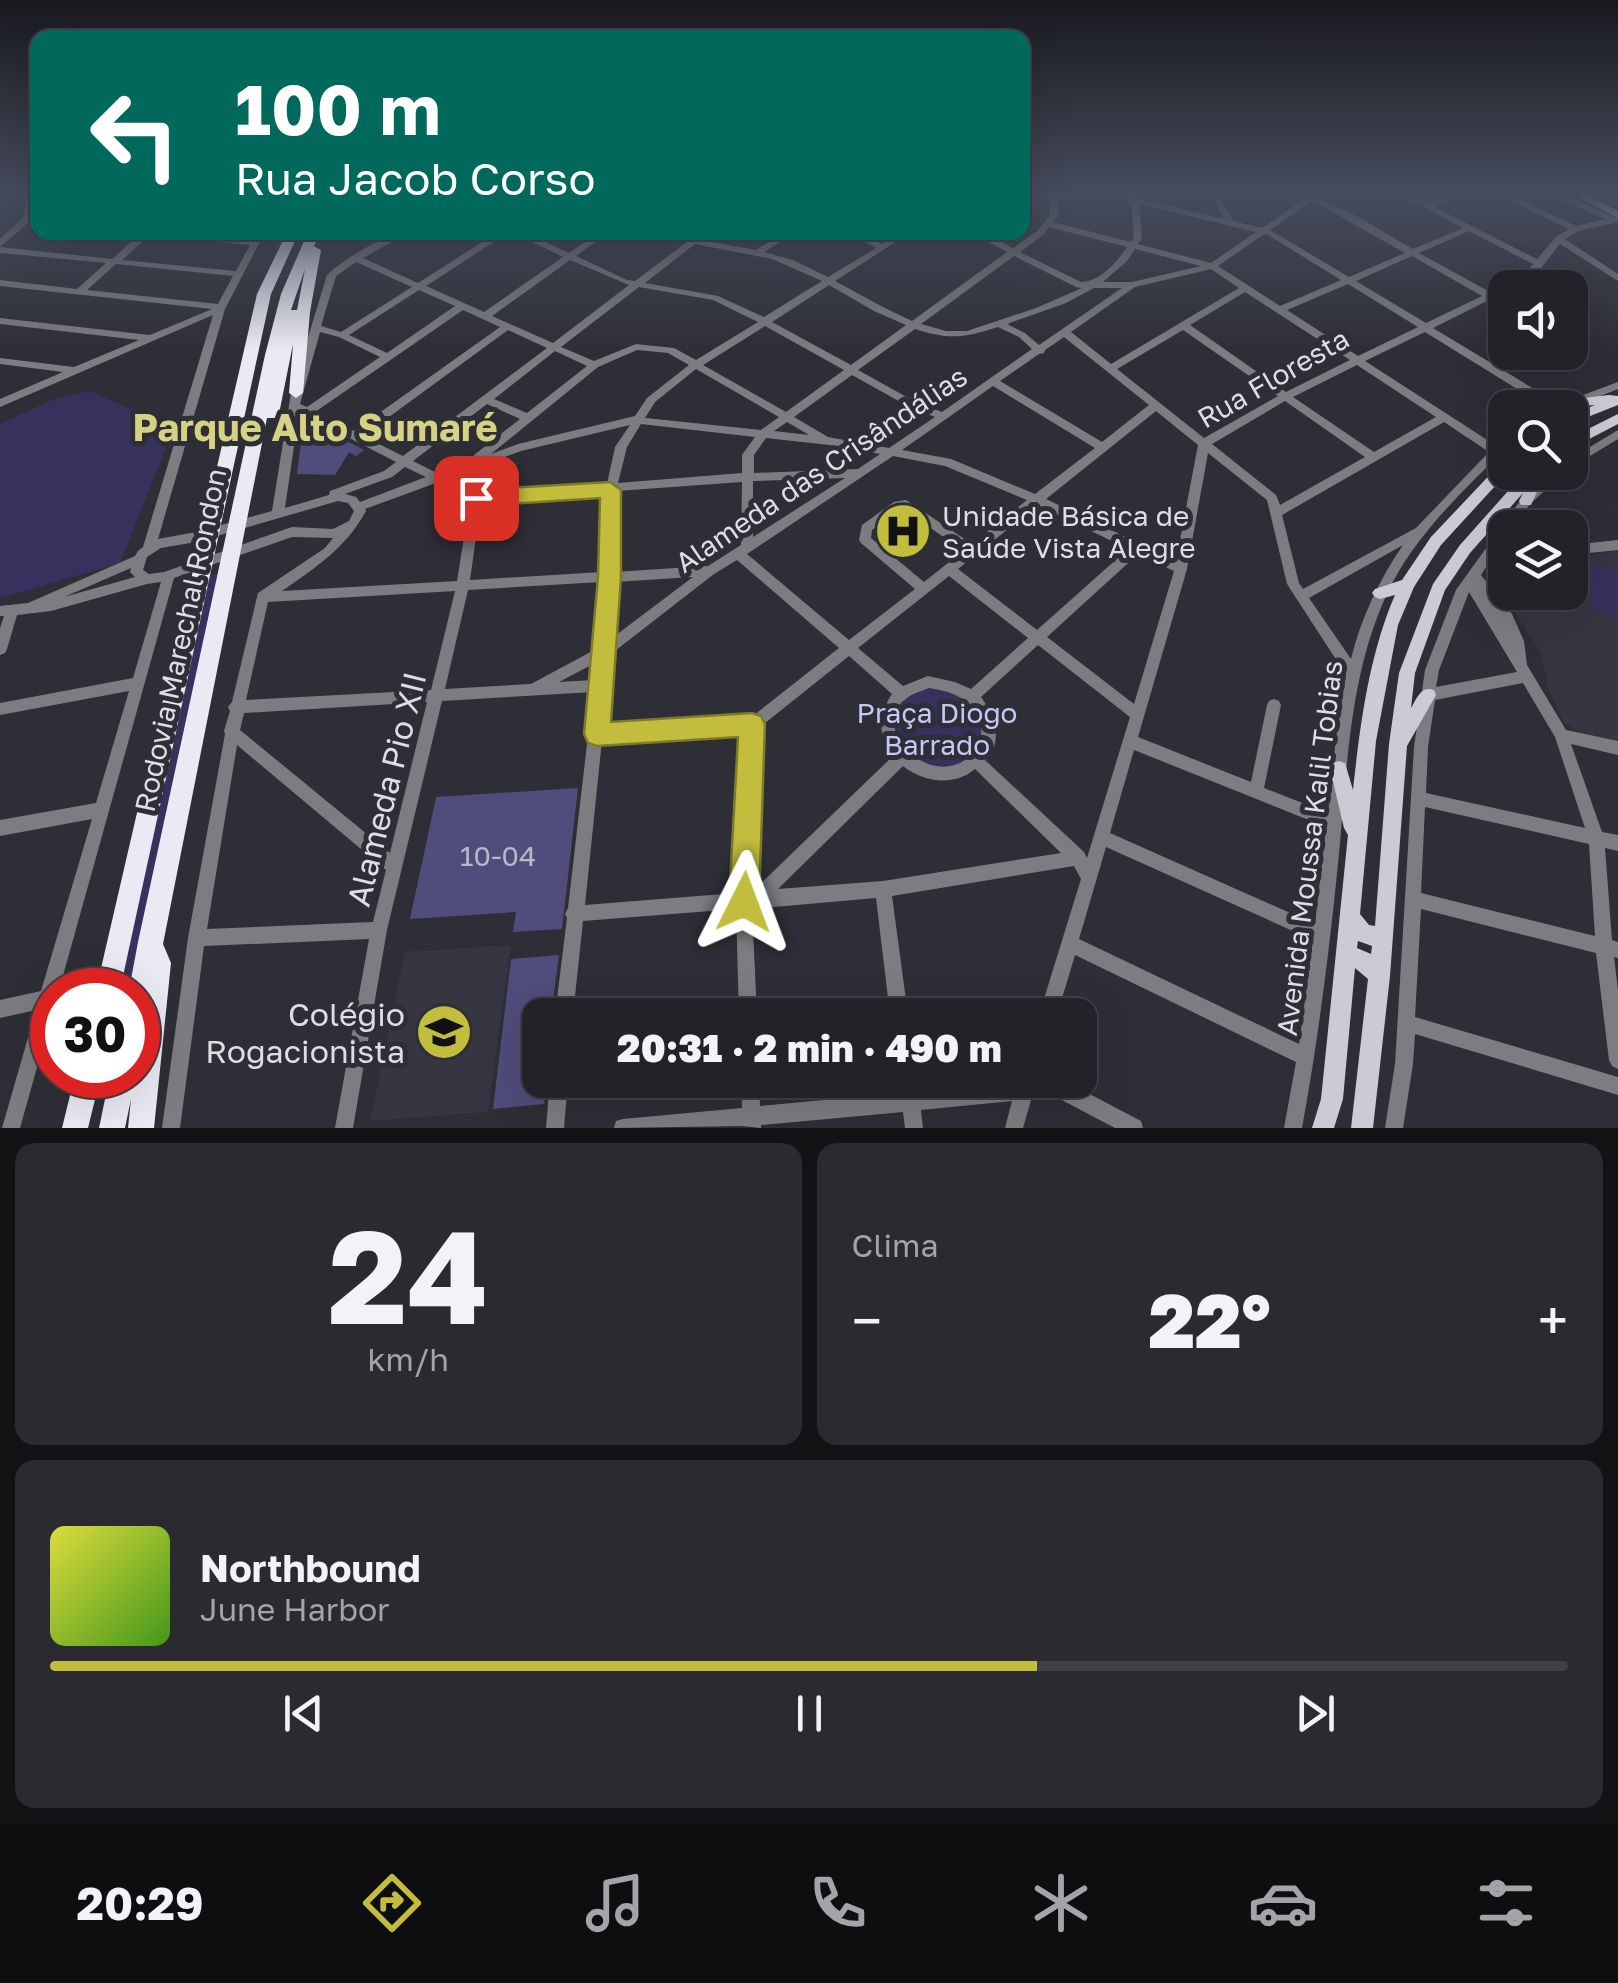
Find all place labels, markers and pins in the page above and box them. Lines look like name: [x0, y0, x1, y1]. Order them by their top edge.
pin: [434, 456, 519, 541]
place label: Unidade Básica de Saúde Vista Alegre: [942, 499, 1196, 564]
hospital icon: Unidade Básica de Saúde Vista Alegre: [873, 501, 933, 561]
place label: Colégio Rogacionista: [205, 995, 405, 1070]
school or university icon: Colégio Rogacionista: [414, 1002, 474, 1062]

